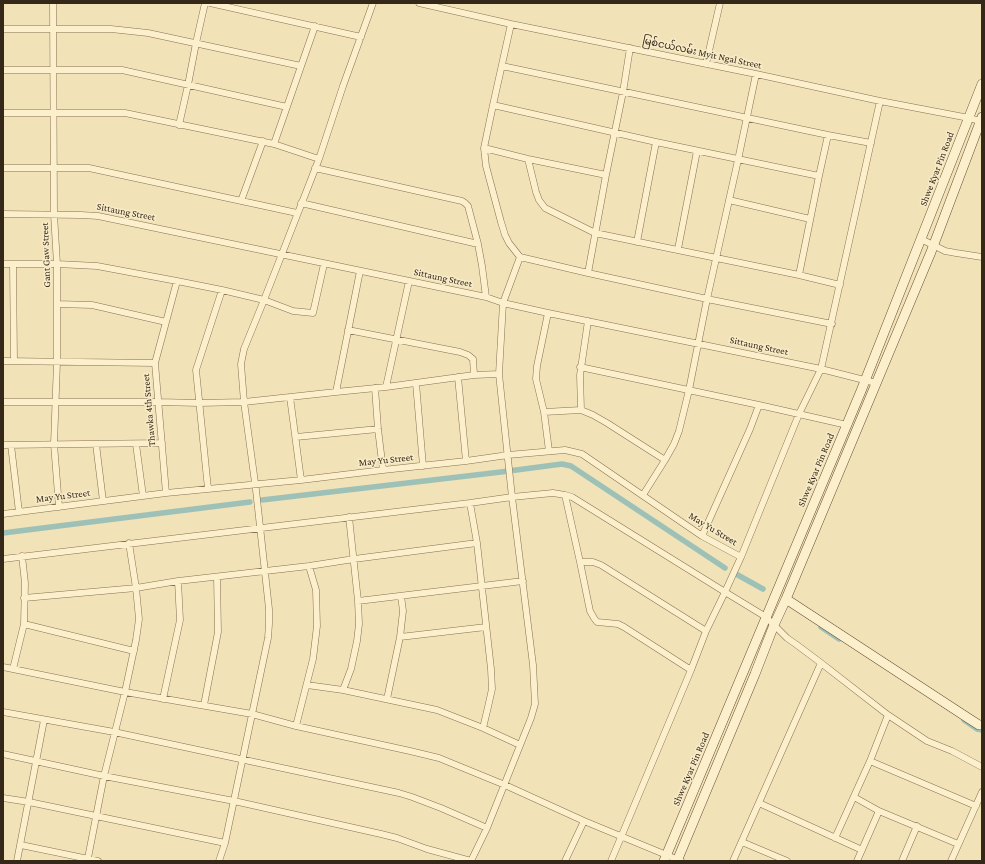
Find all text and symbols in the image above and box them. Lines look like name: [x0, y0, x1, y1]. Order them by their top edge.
street label: မြစ်ငယ်လမ်း Myit Ngal Street: [641, 35, 763, 71]
street label: Shwe Kyar Pin Road: [917, 130, 957, 208]
street label: Sittaung Street: [96, 200, 156, 224]
street label: Gant Gaw Street: [39, 222, 53, 288]
street label: Sittaung Street: [413, 266, 473, 290]
street label: Sittaung Street: [729, 334, 789, 358]
street label: Thawka 4th Street: [140, 373, 158, 447]
street label: Shwe Kyar Pin Road: [795, 431, 837, 509]
street label: May Yu Street: [358, 451, 414, 469]
street label: May Yu Street: [35, 487, 91, 505]
street label: May Yu Street: [686, 510, 740, 548]
street label: Shwe Kyar Pin Road: [670, 730, 712, 808]

